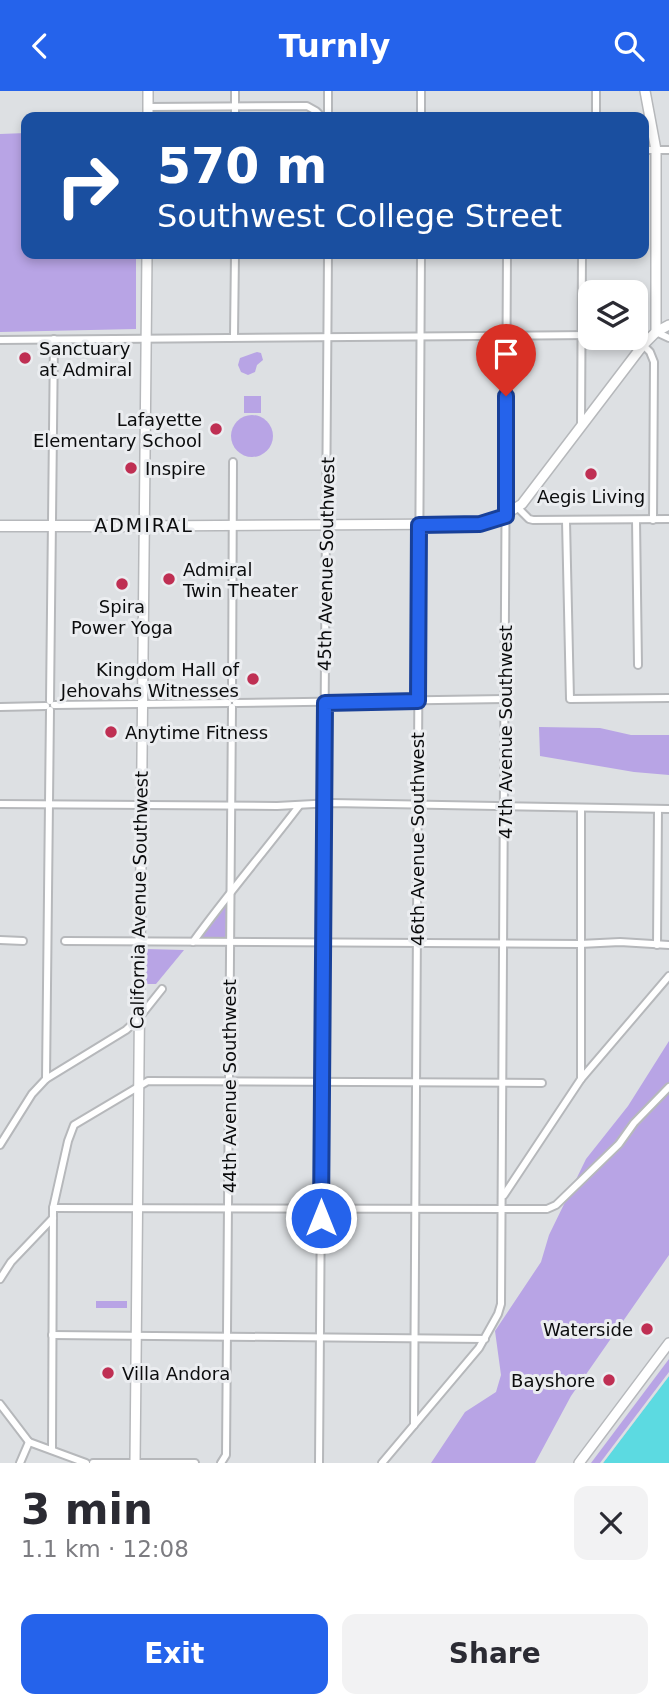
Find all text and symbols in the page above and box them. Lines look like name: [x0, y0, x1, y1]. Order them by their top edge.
icon: back: [21, 27, 59, 65]
text: Turnly: [279, 27, 390, 65]
icon: search: [610, 27, 648, 65]
text: 570 m: [157, 138, 327, 195]
icon: right: [42, 140, 133, 231]
text: Southwest College Street: [157, 197, 562, 235]
map controls: [578, 280, 648, 350]
button: layers: [578, 280, 648, 350]
pin: [476, 324, 536, 396]
icon: arrive: [487, 335, 525, 373]
place label: Sanctuary at Admiral: [39, 338, 132, 380]
marker: Sanctuary at Admiral: [17, 350, 33, 366]
place label: Lafayette Elementary School: [33, 409, 202, 451]
marker: Lafayette Elementary School: [208, 421, 224, 437]
street label: 45th Avenue Southwest: [314, 457, 338, 671]
place label: Inspire: [145, 458, 206, 479]
marker: Inspire: [123, 460, 139, 476]
marker: Aegis Living: [583, 466, 599, 482]
place label: Aegis Living: [537, 486, 645, 507]
district label: ADMIRAL: [94, 514, 194, 536]
place label: Admiral Twin Theater: [182, 559, 299, 601]
marker: Admiral Twin Theater: [161, 571, 177, 587]
marker: Spira Power Yoga: [114, 576, 130, 592]
place label: Spira Power Yoga: [71, 596, 173, 638]
street label: 47th Avenue Southwest: [495, 625, 516, 839]
place label: Kingdom Hall of Jehovahs Witnesses: [60, 659, 240, 701]
marker: Kingdom Hall of Jehovahs Witnesses: [245, 671, 261, 687]
place label: Anytime Fitness: [125, 722, 268, 743]
marker: Anytime Fitness: [103, 724, 119, 740]
street label: 46th Avenue Southwest: [407, 732, 428, 946]
street label: California Avenue Southwest: [126, 771, 152, 1029]
street label: 44th Avenue Southwest: [219, 979, 240, 1193]
position arrow: [284, 1181, 358, 1255]
place label: Waterside: [543, 1319, 633, 1340]
marker: Waterside: [639, 1321, 655, 1337]
place label: Villa Andora: [122, 1363, 230, 1384]
marker: Villa Andora: [100, 1365, 116, 1381]
place label: Bayshore: [511, 1370, 595, 1391]
marker: Bayshore: [601, 1372, 617, 1388]
text: 3 min: [21, 1485, 153, 1534]
button: close: [574, 1486, 648, 1560]
text: 1.1 km · 12:08: [21, 1536, 189, 1562]
button: Exit: [21, 1614, 328, 1694]
button: Share: [342, 1614, 648, 1694]

